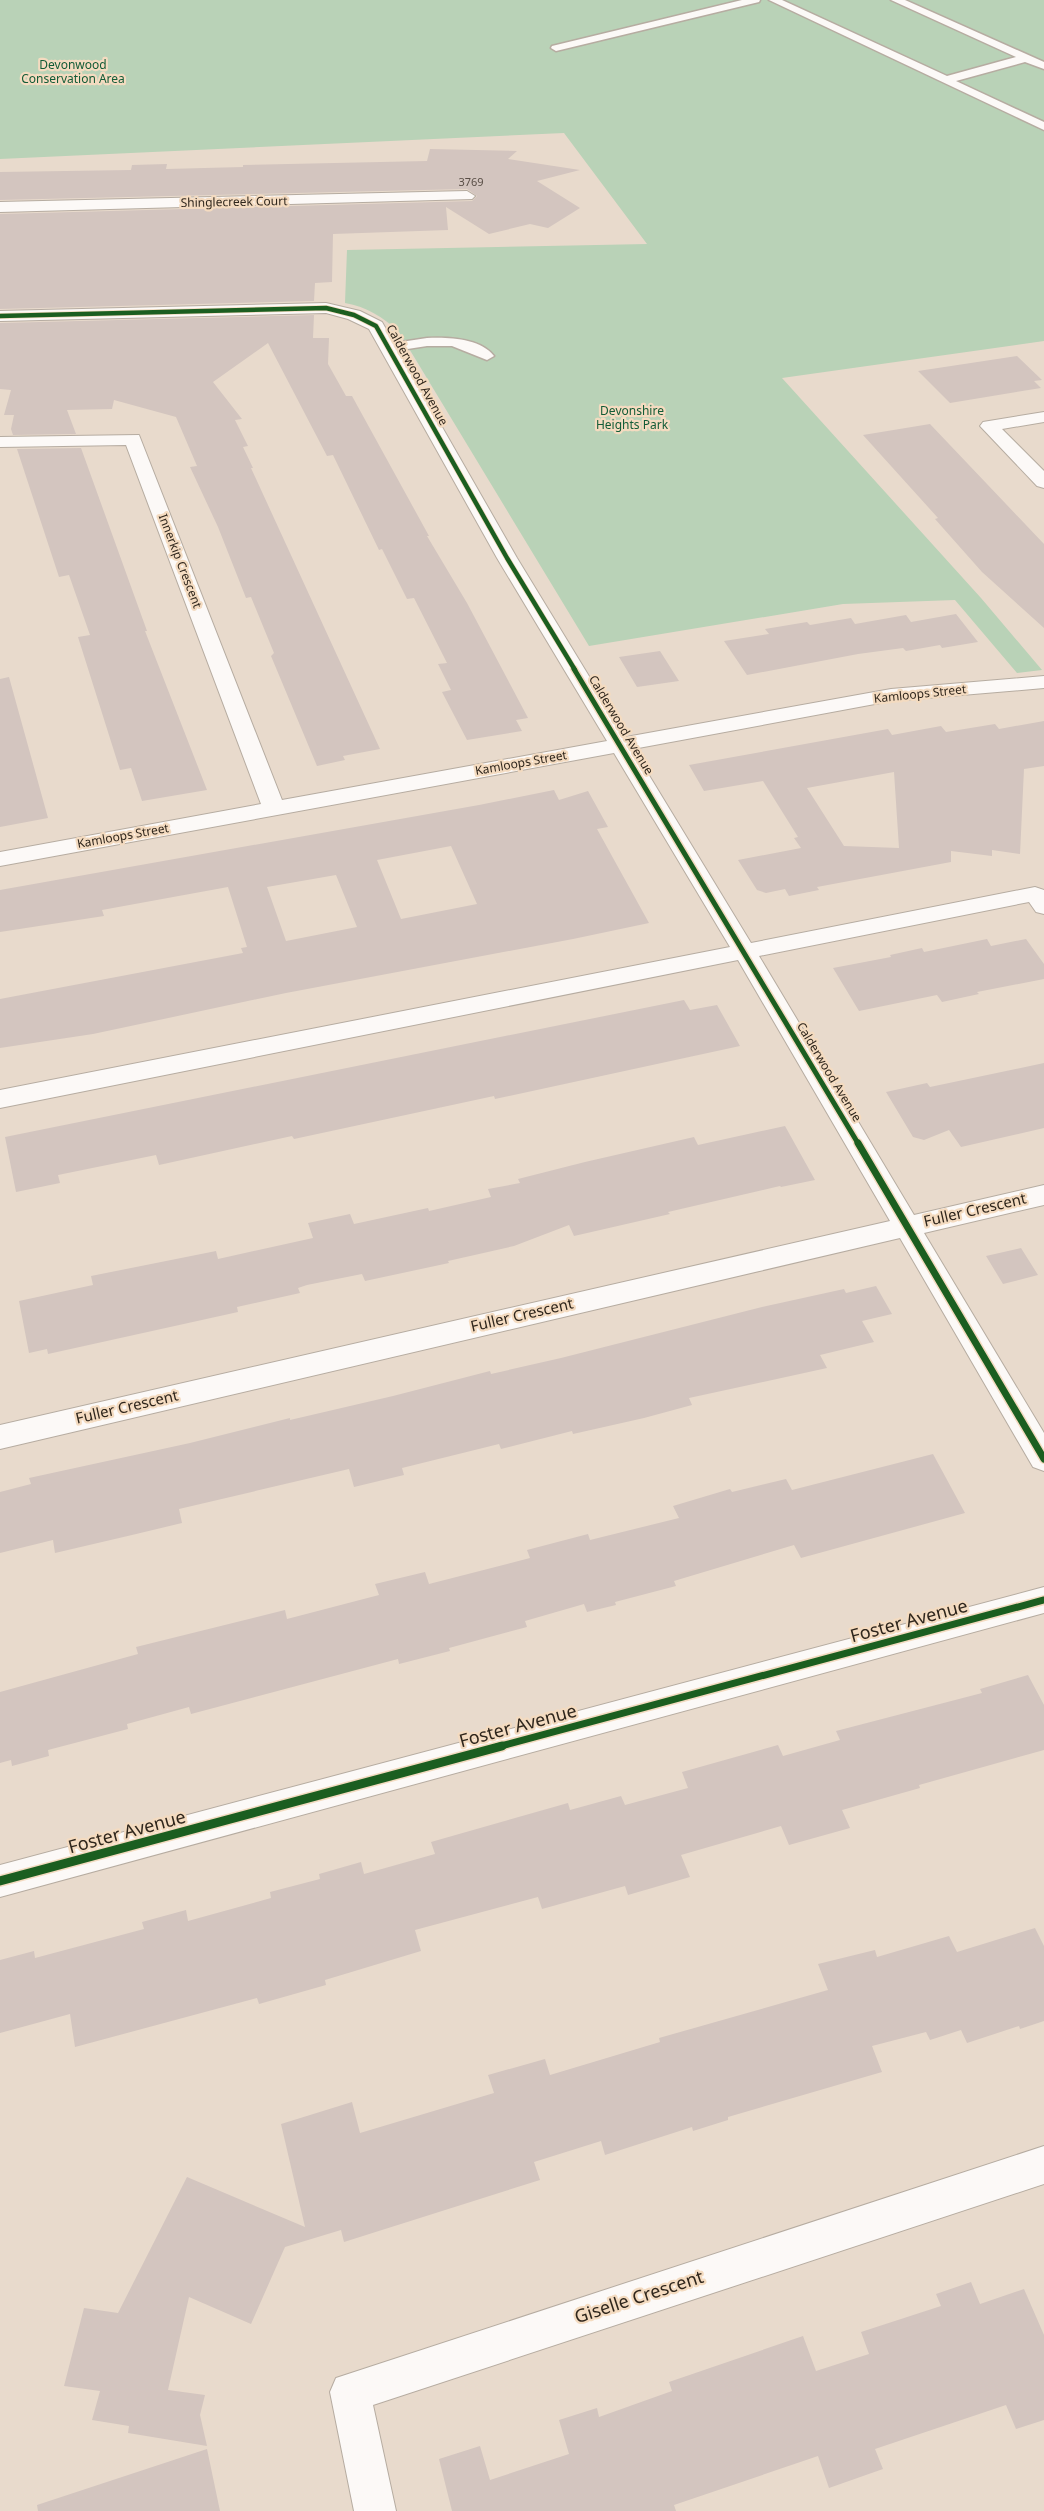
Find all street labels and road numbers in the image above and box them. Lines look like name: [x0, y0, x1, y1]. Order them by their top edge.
street label: Shinglecreek Court: [180, 192, 288, 211]
street label: Calderwood Avenue: [383, 321, 452, 429]
street label: Innerkip Crescent: [155, 511, 207, 611]
street label: Calderwood Avenue: [585, 672, 658, 778]
street label: Kamloops Street: [873, 680, 968, 707]
street label: Kamloops Street: [474, 746, 569, 779]
street label: Kamloops Street: [76, 819, 171, 852]
street label: Calderwood Avenue: [793, 1019, 866, 1125]
street label: Fuller Crescent: [922, 1187, 1029, 1231]
street label: Fuller Crescent: [469, 1292, 576, 1336]
street label: Fuller Crescent: [74, 1384, 181, 1428]
street label: Foster Avenue: [847, 1593, 970, 1647]
street label: Foster Avenue: [456, 1698, 579, 1752]
street label: Foster Avenue: [65, 1804, 188, 1858]
street label: Giselle Crescent: [571, 2264, 707, 2328]

